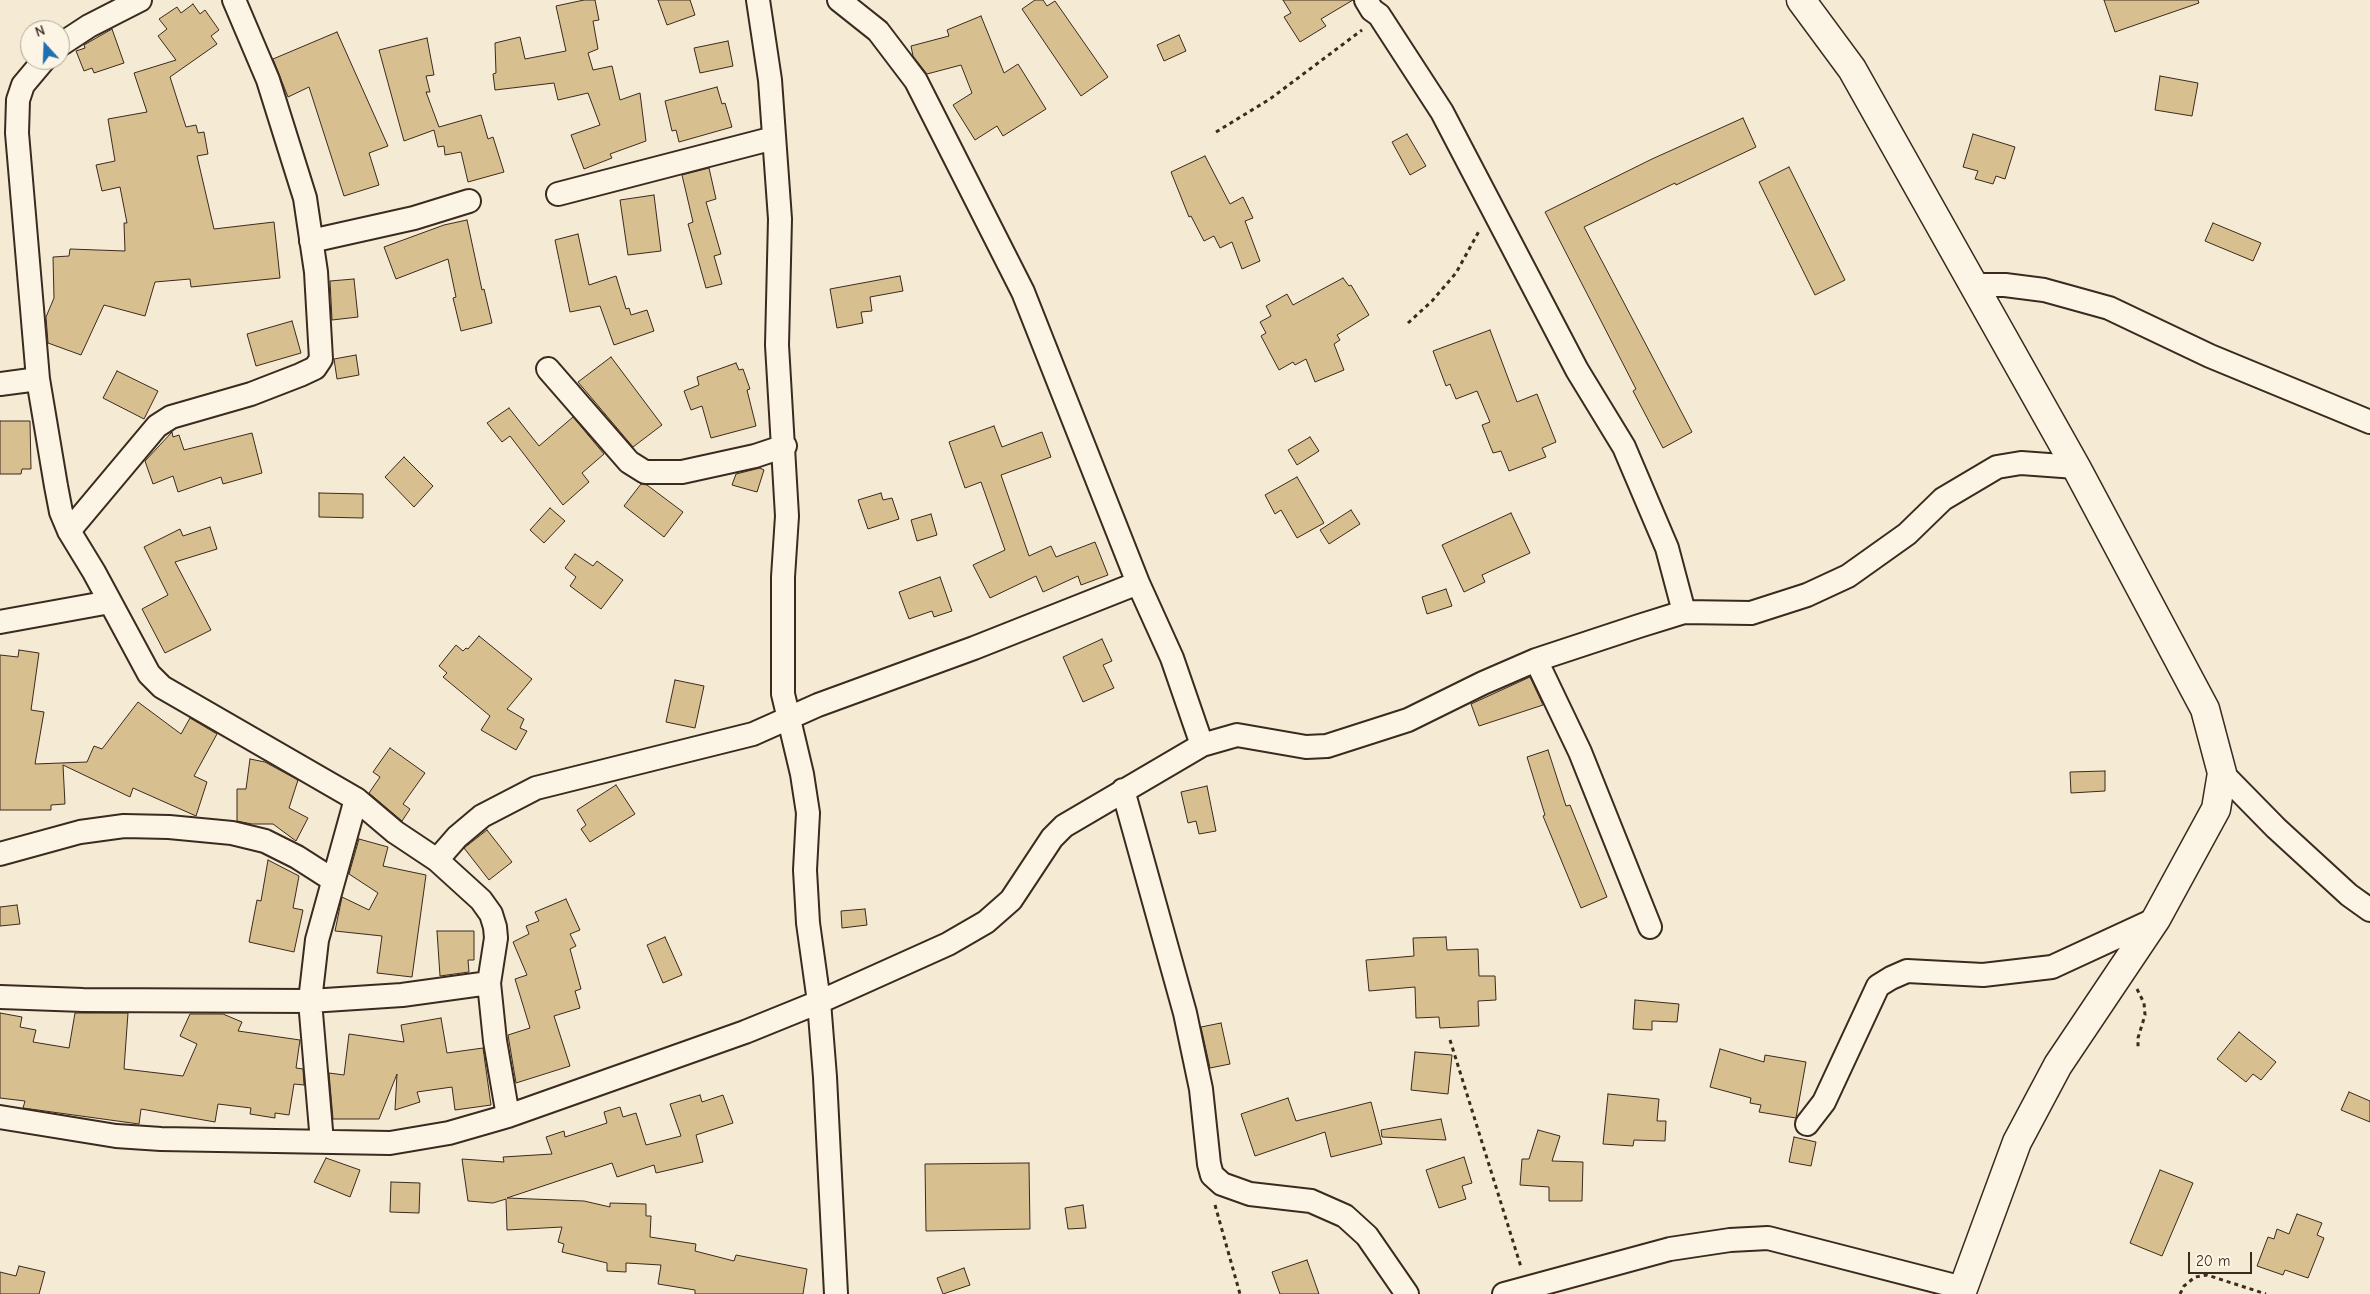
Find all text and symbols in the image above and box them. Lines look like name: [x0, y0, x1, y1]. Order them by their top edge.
north arrow: [20, 20, 70, 70]
text: N: [33, 22, 47, 41]
scale bar: [2190, 1242, 2254, 1274]
text: 20 m: [2196, 1252, 2230, 1270]

